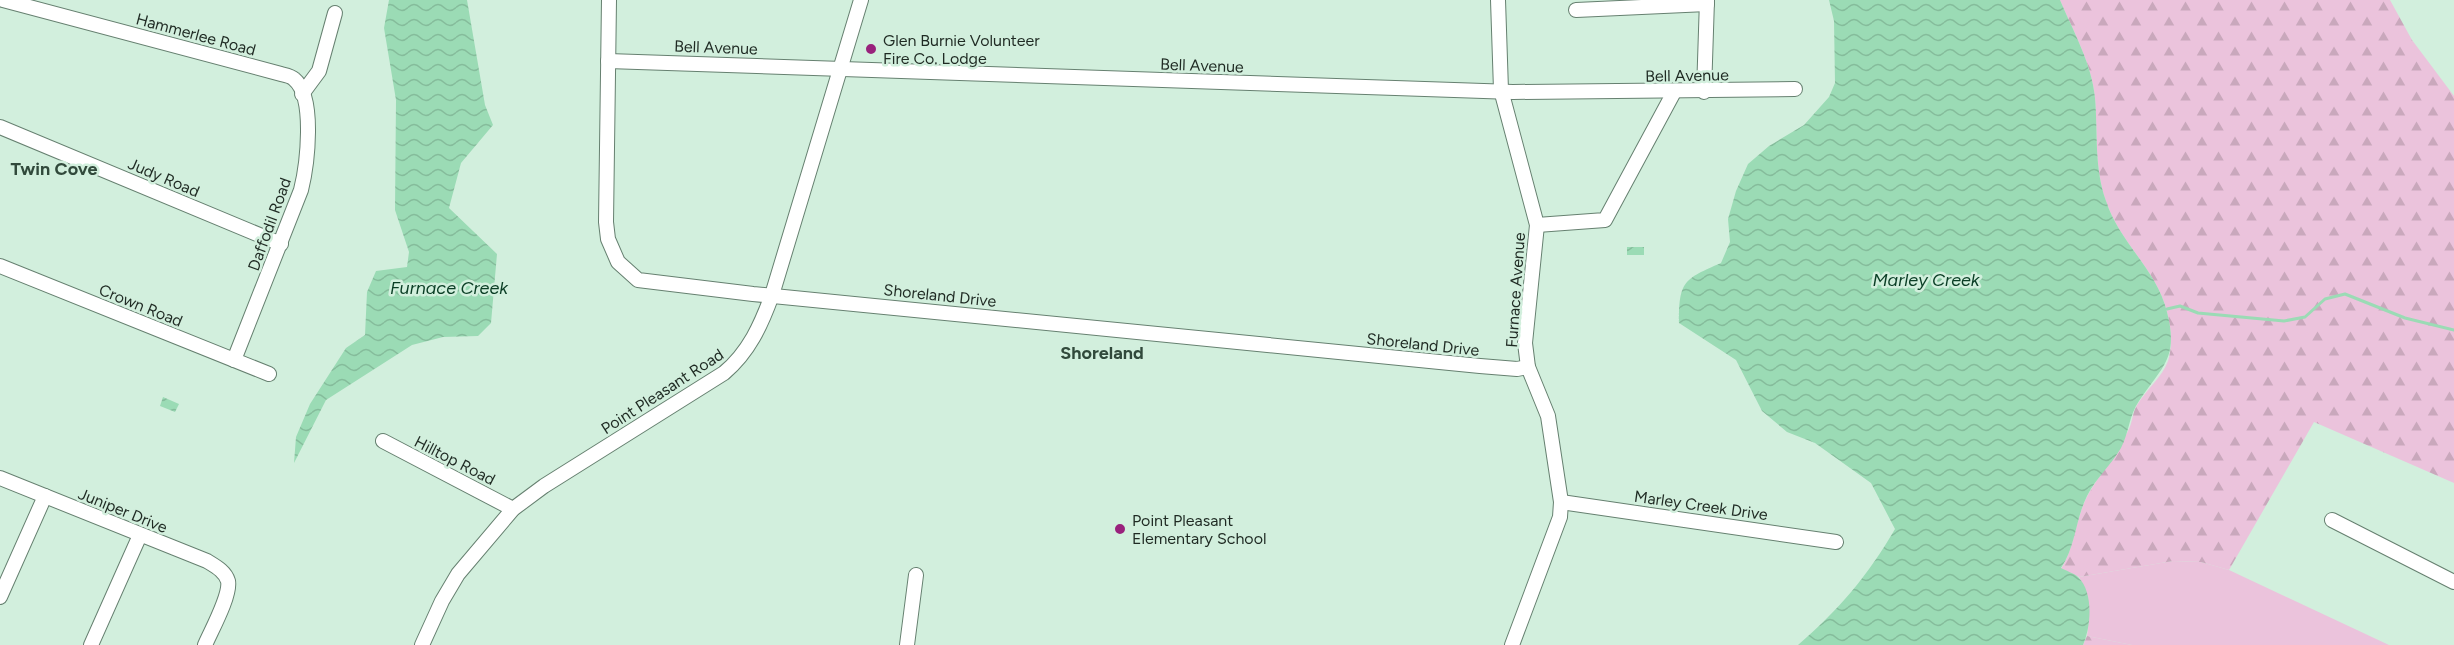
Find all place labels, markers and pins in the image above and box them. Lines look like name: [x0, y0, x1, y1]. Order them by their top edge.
place label: Glen Burnie Volunteer Fire Co. Lodge: [883, 31, 1040, 68]
marker: Glen Burnie Volunteer Fire Co. Lodge: [864, 42, 878, 56]
place label: Point Pleasant Elementary School: [1132, 511, 1266, 548]
marker: Point Pleasant Elementary School: [1113, 522, 1127, 536]

